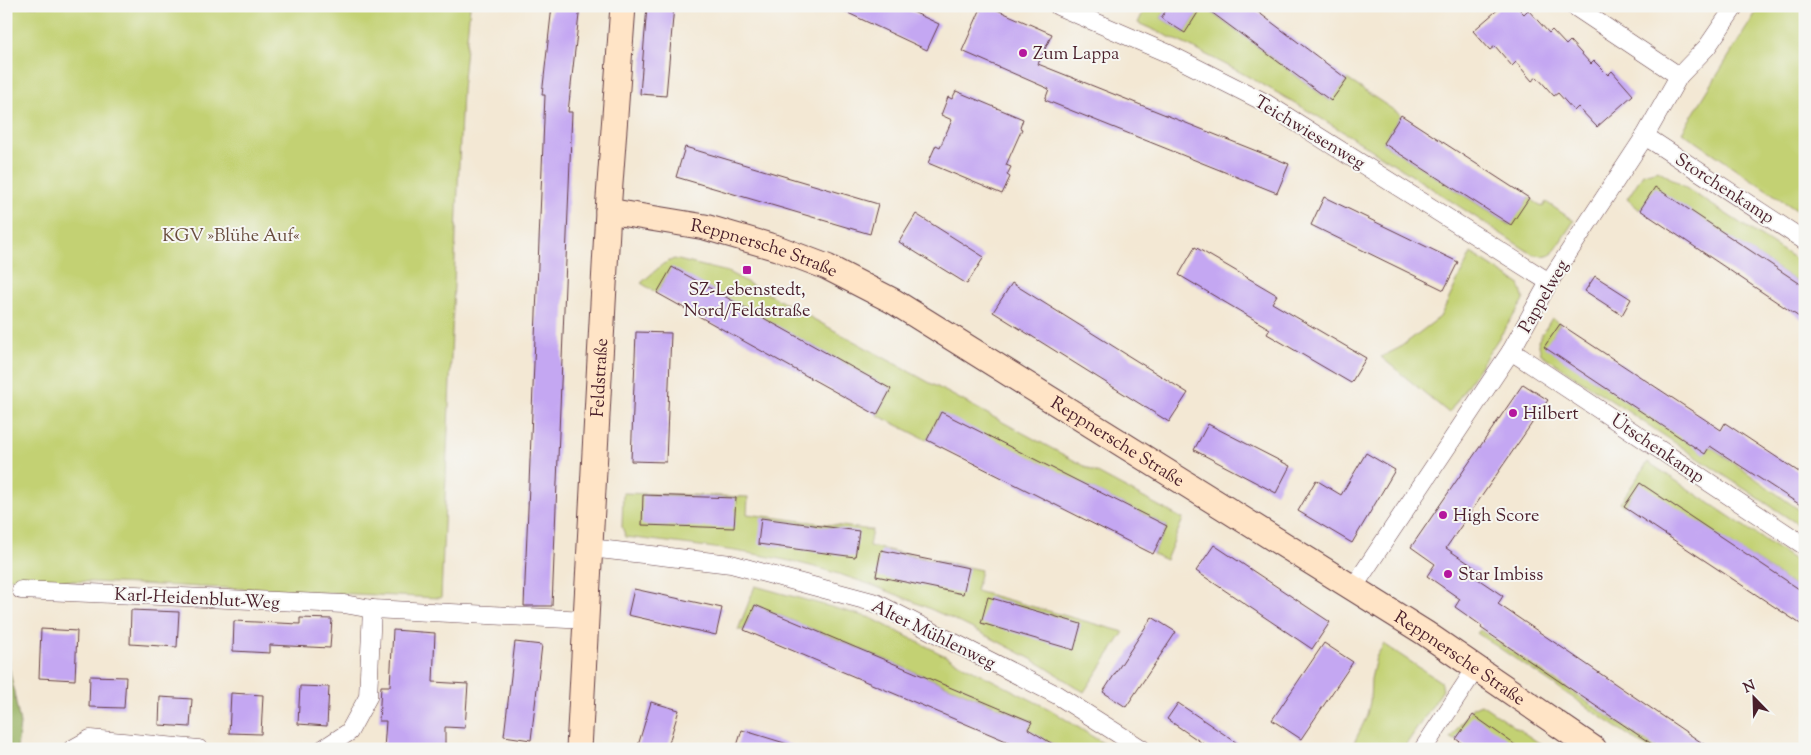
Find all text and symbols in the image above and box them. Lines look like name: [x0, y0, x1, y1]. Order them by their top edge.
place label: Zum Lappa: [1033, 42, 1119, 68]
marker: Zum Lappa: [1017, 47, 1029, 59]
street label: Teichwiesenweg: [1248, 90, 1370, 177]
street label: Storchenkamp: [1669, 148, 1779, 232]
street label: Reppnersche Straße: [689, 214, 842, 285]
park label: KGV »Blühe Auf«: [162, 224, 300, 250]
street label: Pappelweg: [1513, 255, 1576, 339]
marker: SZ-Lebenstedt, Nord/Feldstraße: [741, 264, 753, 276]
place label: SZ-Lebenstedt, Nord/Feldstraße: [683, 278, 811, 325]
street label: Feldstraße: [586, 337, 616, 418]
street label: Reppnersche Straße: [1045, 391, 1189, 495]
place label: Hilbert: [1523, 402, 1579, 428]
marker: Hilbert: [1507, 407, 1519, 419]
street label: Ütschenkamp: [1605, 409, 1709, 491]
place label: High Score: [1453, 504, 1539, 530]
marker: High Score: [1437, 509, 1449, 521]
place label: Star Imbiss: [1458, 563, 1543, 589]
marker: Star Imbiss: [1442, 568, 1454, 580]
street label: Karl-Heidenblut-Weg: [113, 583, 281, 617]
street label: Alter Mühlenweg: [867, 594, 1000, 677]
street label: Reppnersche Straße: [1388, 606, 1530, 713]
north arrow: [1728, 672, 1778, 722]
text: N: [1741, 676, 1759, 699]

